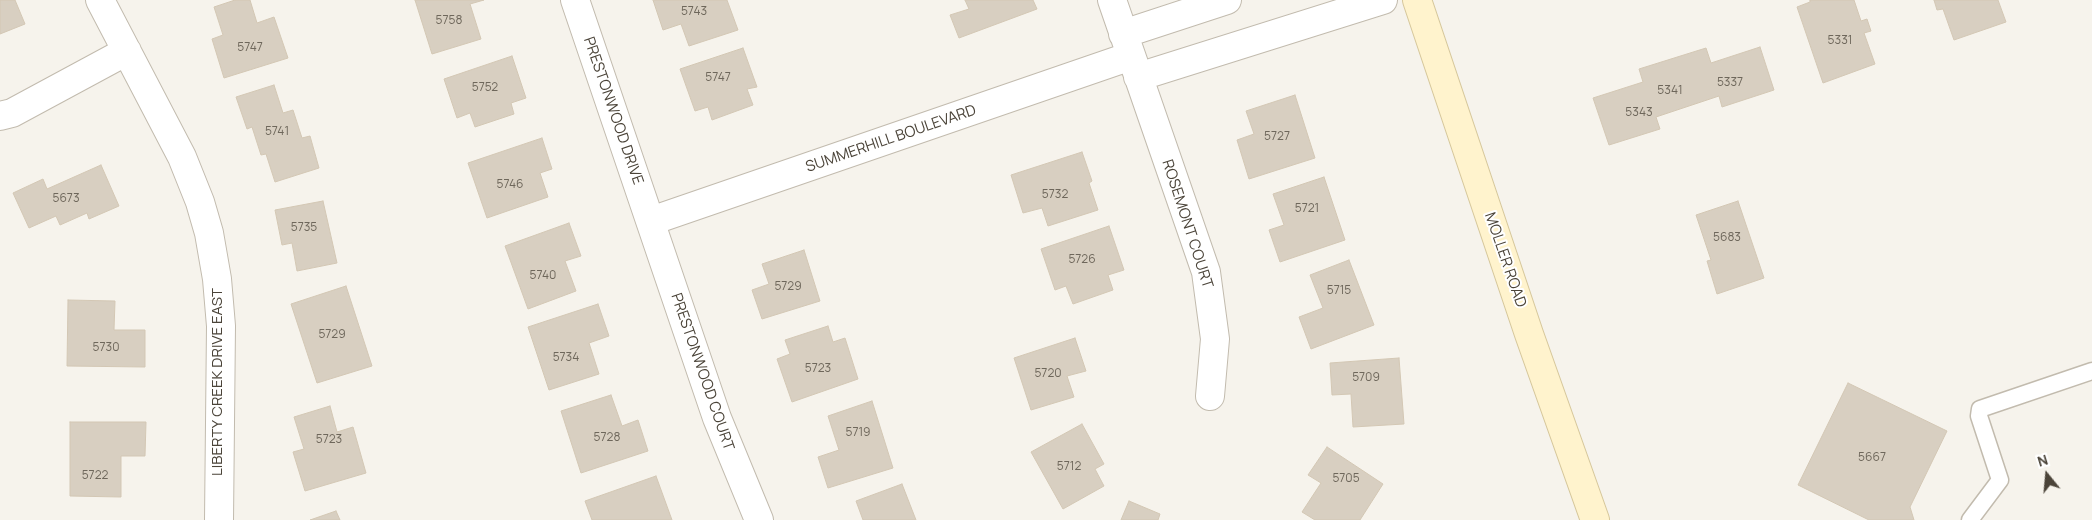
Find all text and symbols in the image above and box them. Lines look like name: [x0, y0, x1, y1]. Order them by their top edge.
house number: 5743: [681, 5, 707, 19]
house number: 5758: [436, 14, 462, 28]
house number: 5331: [1828, 34, 1852, 48]
street label: PRESTONWOOD DRIVE: [579, 35, 647, 187]
house number: 5747: [237, 41, 263, 55]
house number: 5747: [705, 71, 731, 85]
house number: 5337: [1717, 76, 1743, 90]
house number: 5752: [472, 81, 498, 95]
house number: 5341: [1657, 84, 1683, 98]
street label: SUMMERHILL BOULEVARD: [803, 101, 979, 177]
house number: 5343: [1625, 106, 1653, 120]
house number: 5741: [265, 125, 289, 139]
house number: 5727: [1264, 130, 1290, 144]
street label: ROSEMONT COURT: [1158, 157, 1216, 291]
house number: 5746: [497, 178, 523, 192]
house number: 5732: [1042, 188, 1068, 202]
house number: 5673: [52, 192, 80, 206]
house number: 5721: [1295, 202, 1319, 216]
street label: MOLLER ROAD: [1480, 210, 1530, 310]
house number: 5735: [291, 221, 317, 235]
house number: 5683: [1713, 231, 1741, 245]
house number: 5726: [1068, 253, 1096, 267]
house number: 5740: [530, 269, 556, 283]
house number: 5729: [774, 280, 802, 294]
house number: 5715: [1327, 284, 1351, 298]
street label: LIBERTY CREEK DRIVE EAST: [209, 288, 227, 476]
street label: PRESTONWOOD COURT: [667, 291, 737, 453]
house number: 5729: [318, 328, 346, 342]
house number: 5730: [93, 341, 119, 355]
house number: 5734: [553, 351, 579, 365]
house number: 5723: [805, 362, 831, 376]
house number: 5720: [1034, 367, 1062, 381]
house number: 5709: [1352, 371, 1380, 385]
house number: 5719: [845, 426, 871, 440]
house number: 5728: [594, 431, 620, 445]
house number: 5723: [316, 433, 342, 447]
north arrow: [2022, 450, 2072, 500]
text: N: [2035, 450, 2050, 471]
house number: 5667: [1858, 451, 1886, 465]
house number: 5712: [1057, 460, 1081, 474]
house number: 5722: [82, 469, 108, 483]
house number: 5705: [1332, 472, 1360, 486]

